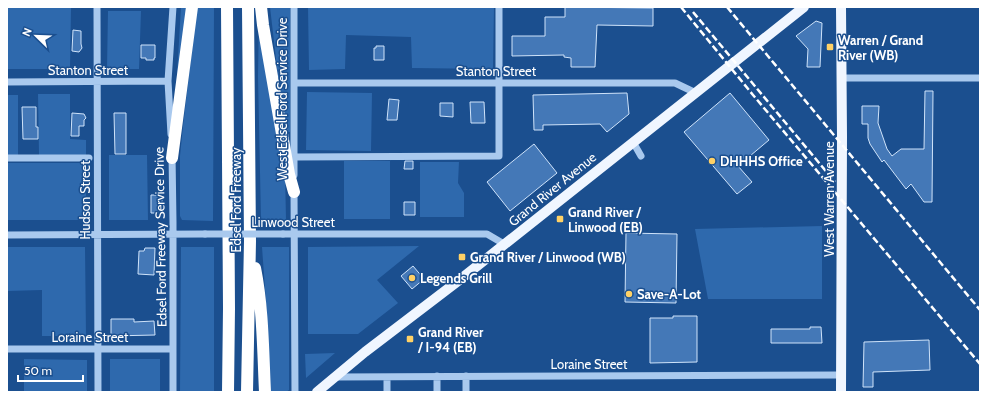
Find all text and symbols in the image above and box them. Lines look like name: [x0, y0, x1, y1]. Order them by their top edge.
north arrow: [16, 16, 56, 56]
street label: West Edsel Ford Service Drive: [274, 17, 290, 180]
text: N: [19, 26, 35, 38]
place label: Warren / Grand River (WB): [838, 32, 923, 63]
marker: Warren / Grand River (WB): [825, 42, 835, 52]
street label: Stanton Street: [48, 62, 129, 78]
street label: Stanton Street: [456, 63, 537, 79]
street label: West Warren Avenue: [821, 141, 837, 257]
street label: Edsel Ford Freeway Service Drive: [150, 147, 170, 327]
street label: Edsel Ford Freeway: [228, 147, 244, 253]
street label: Grand River Avenue: [505, 149, 599, 229]
place label: DHHHS Office: [720, 153, 803, 169]
marker: DHHHS Office: [707, 156, 717, 166]
street label: Hudson Street: [77, 160, 93, 240]
place label: Grand River / Linwood (EB): [568, 204, 643, 235]
street label: Linwood Street: [251, 214, 335, 230]
marker: Grand River / Linwood (EB): [555, 214, 565, 224]
place label: Grand River / Linwood (WB): [470, 249, 626, 265]
marker: Grand River / Linwood (WB): [457, 252, 467, 262]
place label: Legends Grill: [420, 270, 493, 286]
marker: Legends Grill: [407, 273, 417, 283]
place label: Save-A-Lot: [637, 286, 702, 302]
marker: Save-A-Lot: [624, 289, 634, 299]
place label: Grand River / I-94 (EB): [417, 324, 484, 355]
street label: Loraine Street: [52, 329, 129, 345]
marker: Grand River / I-94 (EB): [405, 334, 415, 344]
street label: Loraine Street: [551, 356, 628, 372]
scale bar: [18, 357, 83, 383]
text: 50 m: [24, 363, 52, 378]

